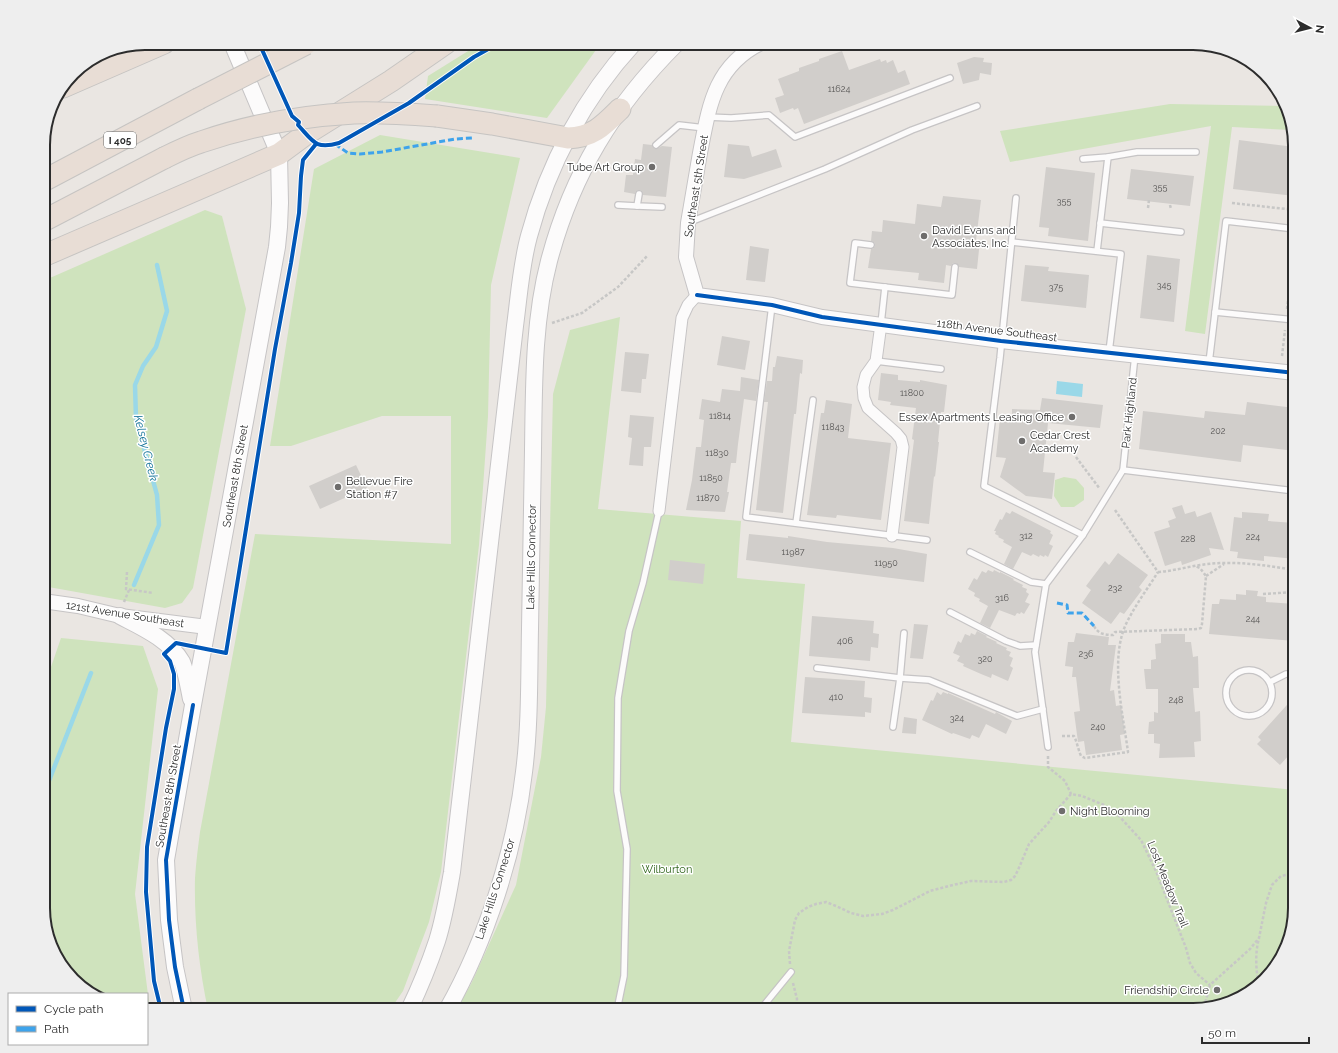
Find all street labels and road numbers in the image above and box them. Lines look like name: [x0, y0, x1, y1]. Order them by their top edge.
road number: I 405: [104, 132, 136, 148]
street label: Southeast 5th Street: [682, 134, 711, 238]
street label: 118th Avenue Southeast: [936, 317, 1058, 344]
street label: Park Highland: [1119, 377, 1140, 449]
street label: Southeast 8th Street: [220, 423, 251, 528]
street label: Lake Hills Connector: [524, 504, 539, 610]
street label: 121st Avenue Southeast: [65, 599, 185, 630]
street label: Southeast 8th Street: [153, 743, 184, 848]
street label: Lake Hills Connector: [473, 837, 518, 941]
street label: Lost Meadow Trail: [1144, 839, 1191, 929]

